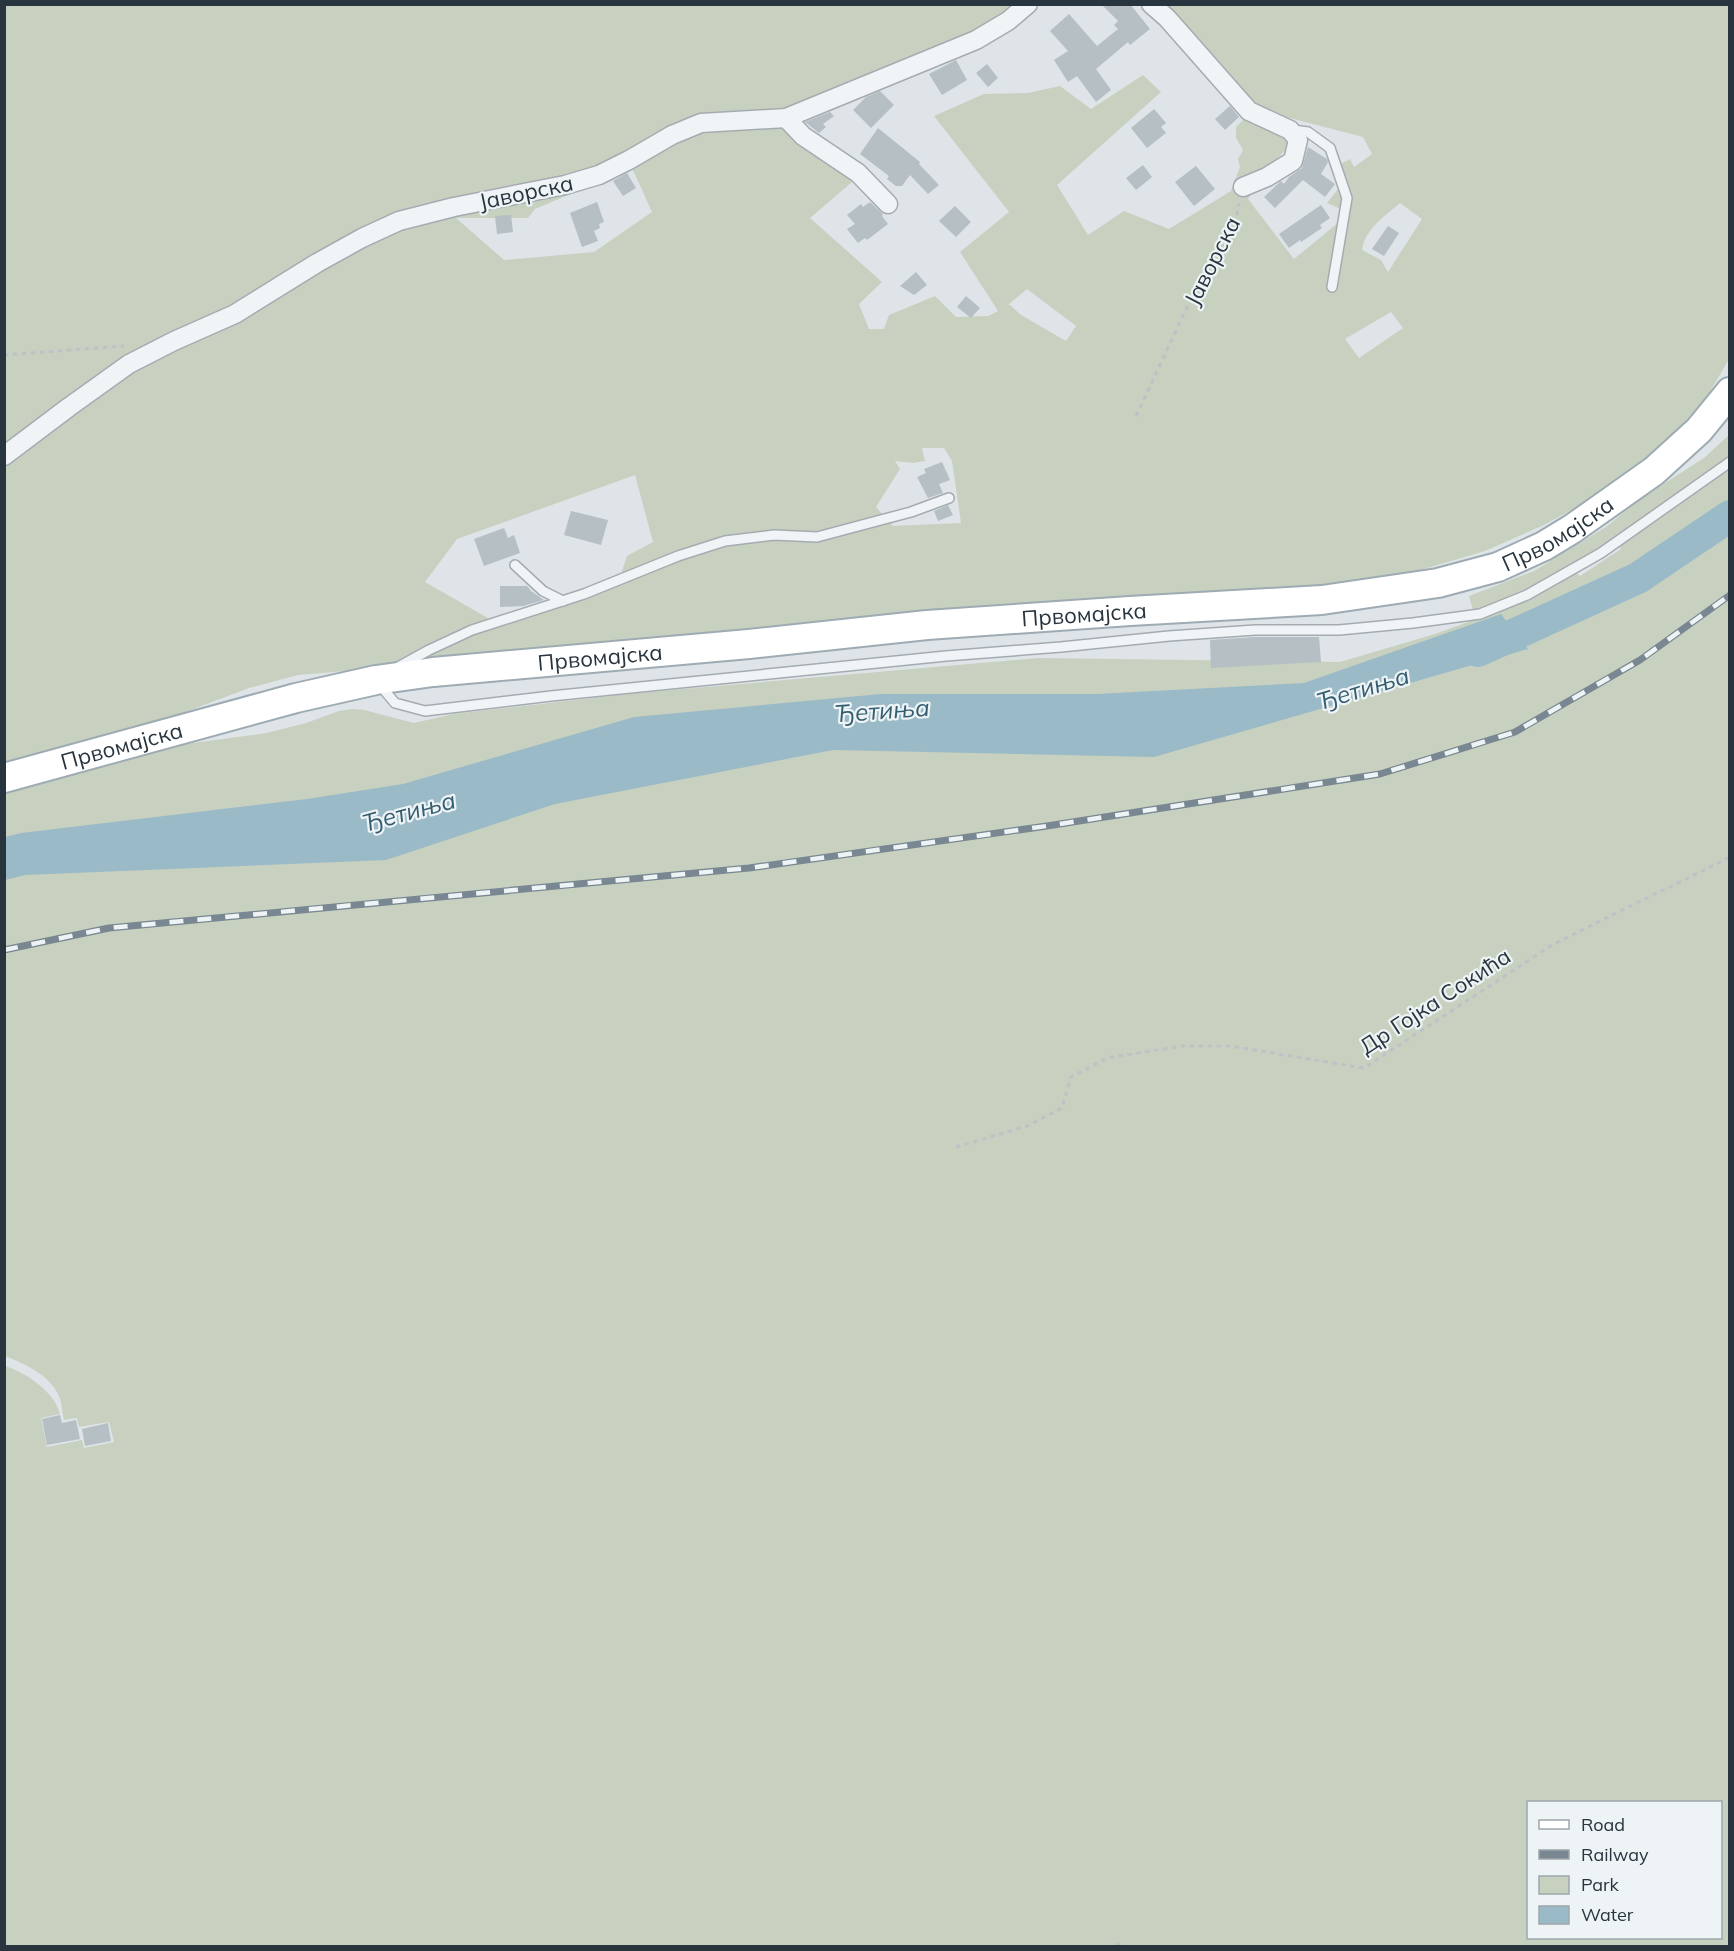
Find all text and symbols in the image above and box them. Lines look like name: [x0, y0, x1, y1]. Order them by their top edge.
street label: Јаворска: [476, 168, 576, 216]
street label: Јаворска: [1178, 212, 1246, 310]
street label: Првомајска: [1497, 490, 1619, 577]
street label: Првомајска: [1021, 596, 1147, 632]
street label: Првомајска: [536, 638, 664, 677]
water label: Ђетиња: [1313, 660, 1413, 716]
water label: Ђетиња: [833, 692, 931, 728]
street label: Првомајска: [57, 716, 186, 776]
water label: Ђетиња: [359, 784, 459, 838]
street label: Др Гојка Сокића: [1354, 942, 1516, 1060]
legend: [1527, 1801, 1722, 1939]
text: Road: [1581, 1813, 1625, 1836]
text: Railway: [1581, 1843, 1649, 1866]
text: Park: [1581, 1873, 1620, 1896]
text: Water: [1581, 1903, 1634, 1926]

